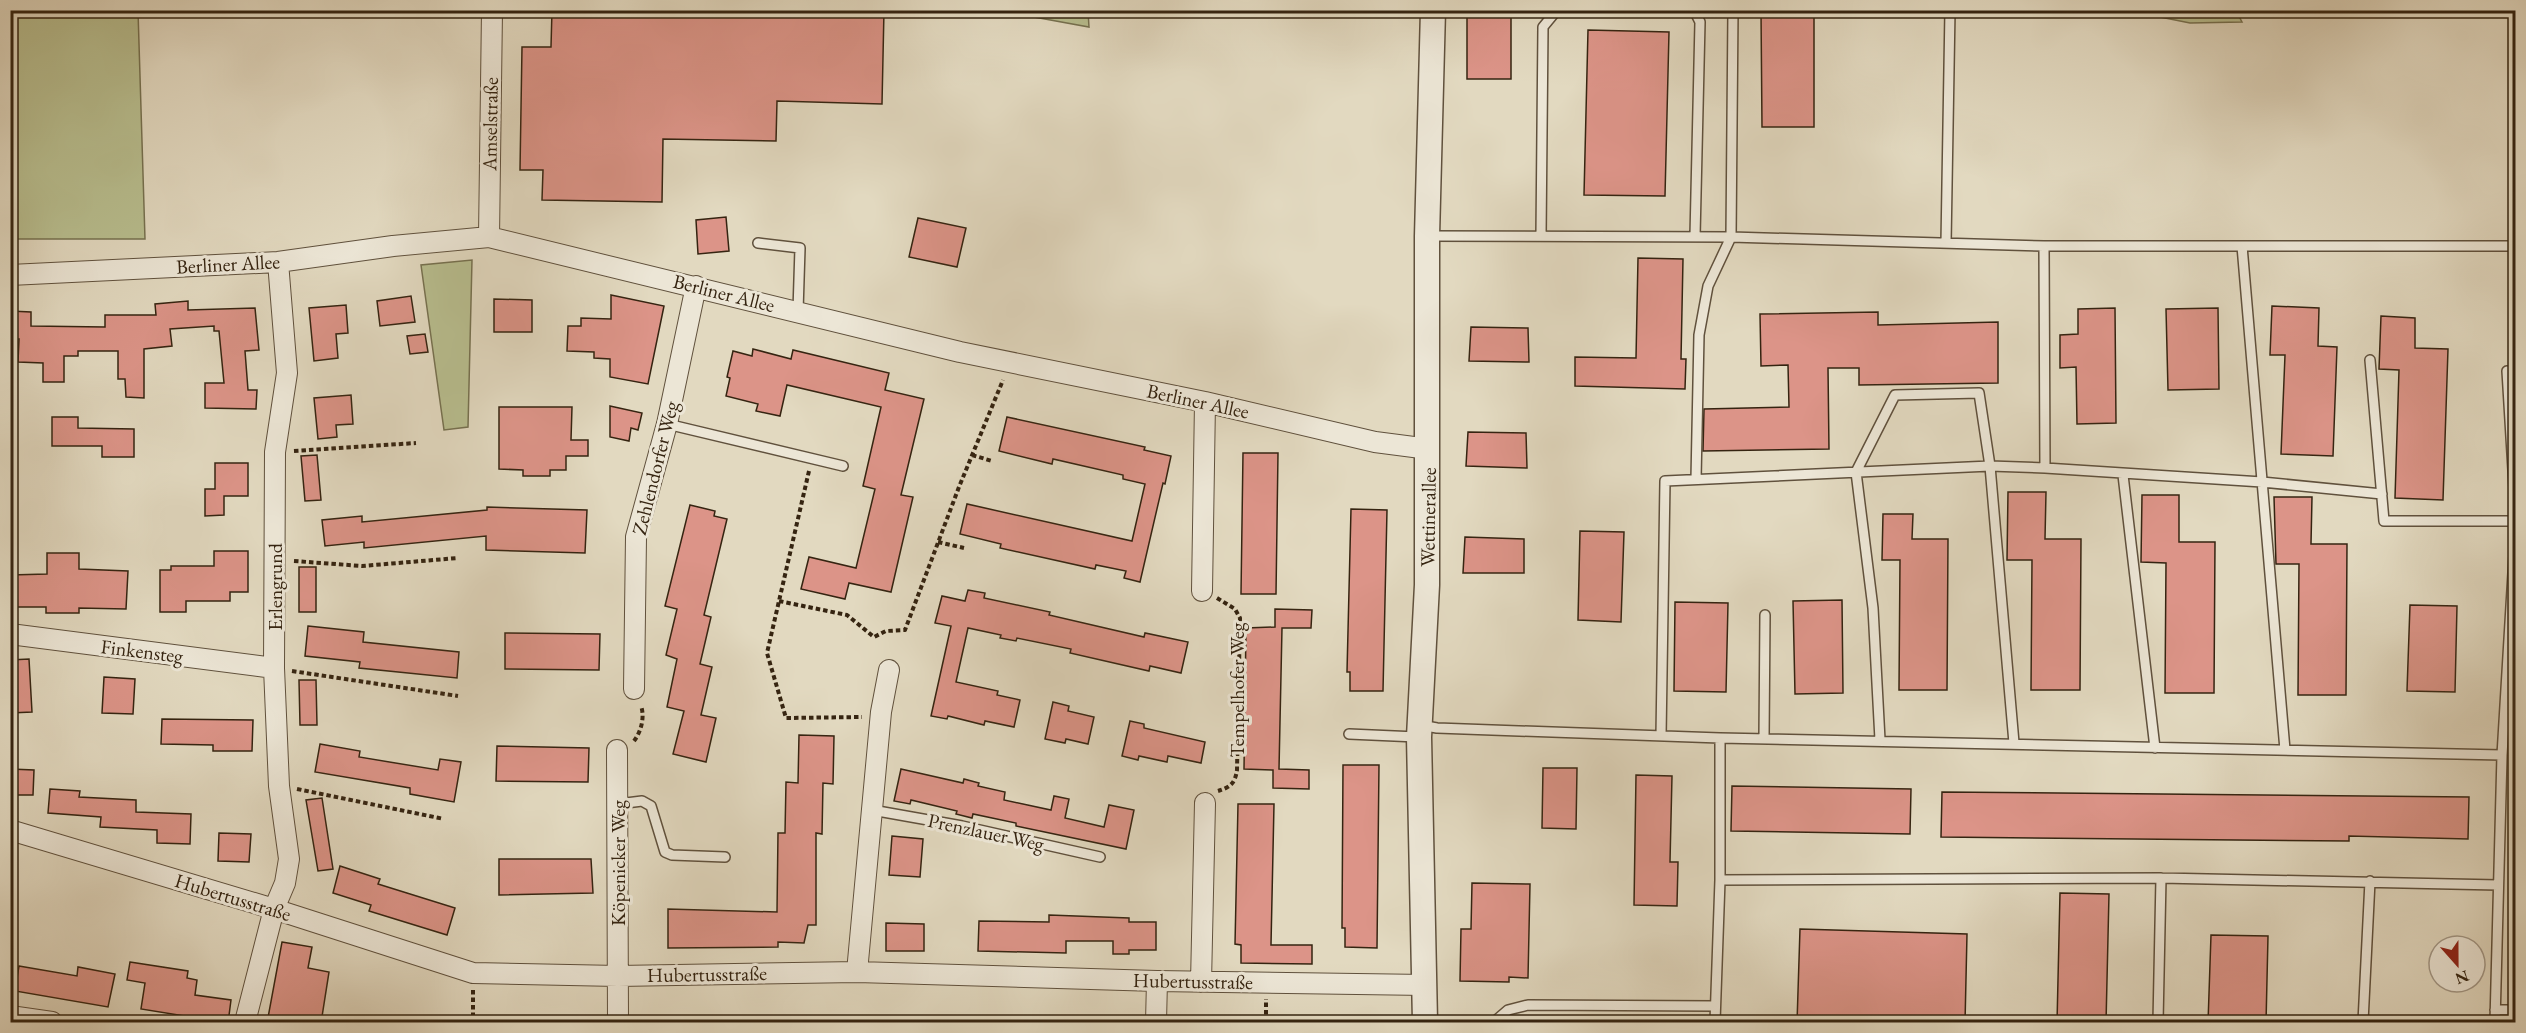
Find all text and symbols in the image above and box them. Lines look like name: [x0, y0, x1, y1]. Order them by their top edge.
street label: Amselstraße: [476, 77, 504, 172]
street label: Berliner Allee: [175, 248, 281, 280]
street label: Berliner Allee: [670, 268, 778, 318]
street label: Berliner Allee: [1145, 377, 1252, 425]
street label: Zehlendorfer Weg: [626, 398, 684, 538]
street label: Wettinerallee: [1414, 467, 1442, 567]
street label: Erlengrund: [262, 542, 288, 631]
street label: Tempelhofer Weg: [1224, 622, 1250, 758]
street label: Finkensteg: [99, 633, 185, 669]
street label: Köpenicker Weg: [605, 800, 631, 926]
street label: Prenzlauer Weg: [925, 807, 1047, 857]
street label: Hubertusstraße: [172, 867, 294, 927]
north arrow: [2427, 934, 2487, 994]
street label: Hubertusstraße: [647, 960, 767, 988]
text: N: [2452, 965, 2472, 990]
street label: Hubertusstraße: [1133, 967, 1253, 995]

